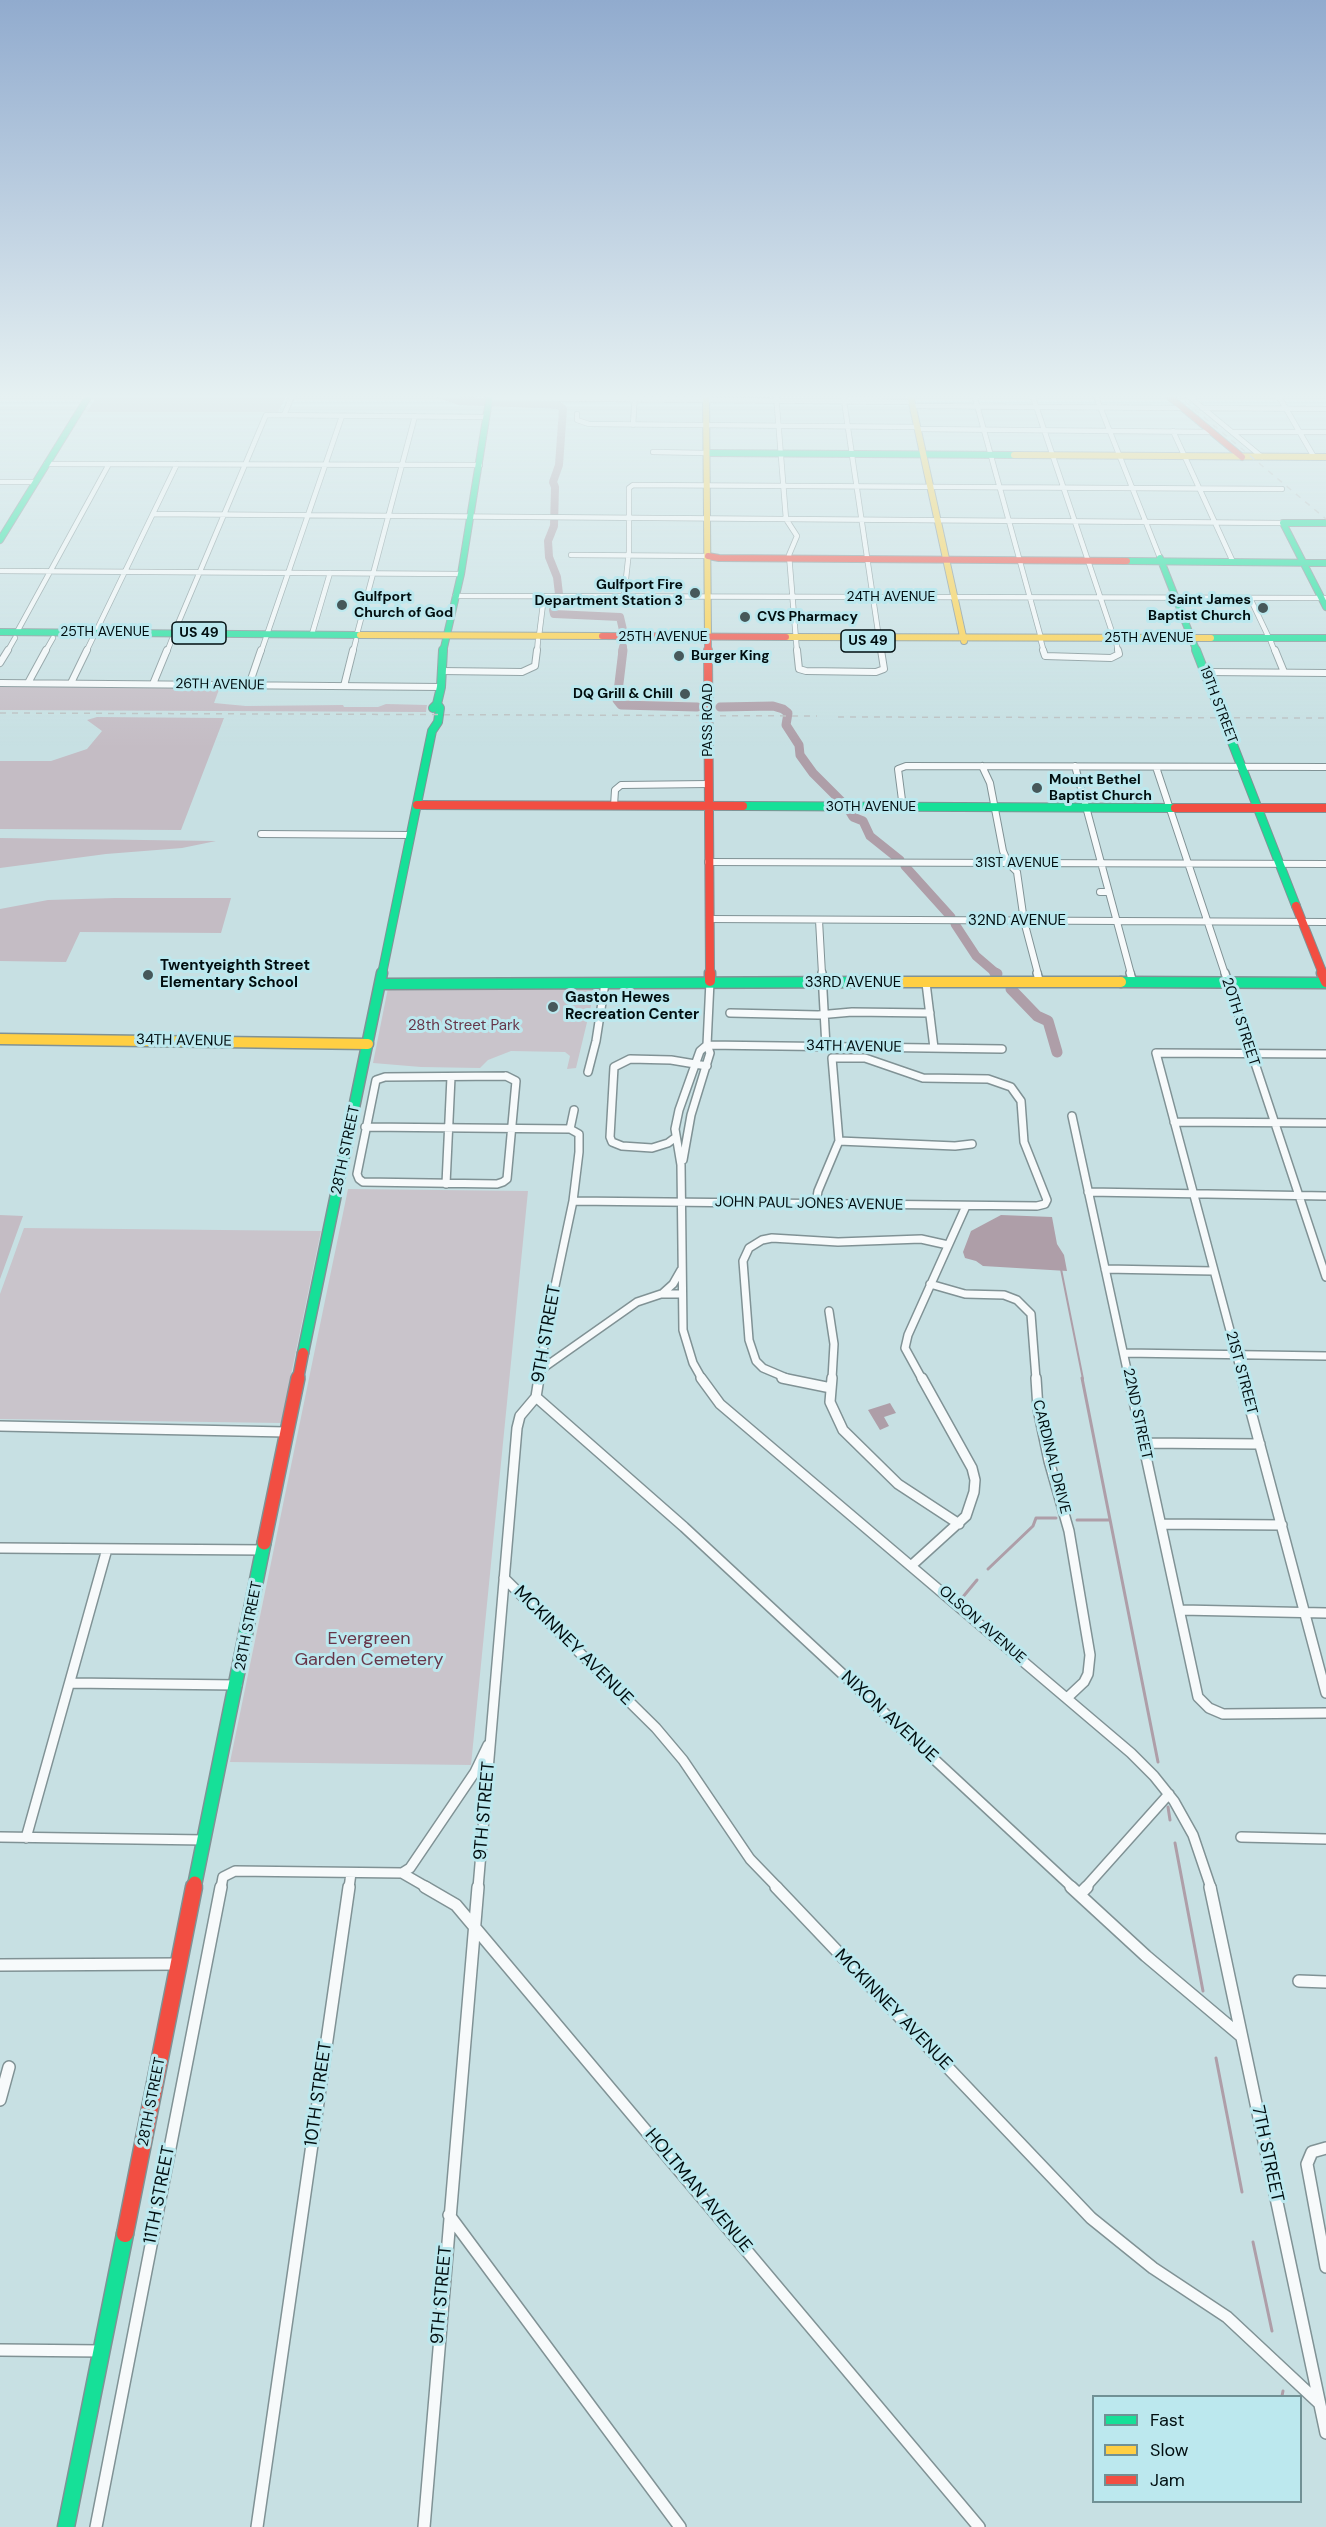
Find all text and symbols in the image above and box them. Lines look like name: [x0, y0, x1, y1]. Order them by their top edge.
place label: Gulfport Fire Department Station 3: [534, 577, 683, 610]
marker: Gulfport Fire Department Station 3: [688, 586, 702, 600]
place label: Gulfport Church of God: [354, 589, 453, 622]
street label: 24TH AVENUE: [847, 589, 935, 605]
place label: Saint James Baptist Church: [1148, 592, 1251, 624]
marker: Gulfport Church of God: [335, 598, 349, 612]
marker: Saint James Baptist Church: [1256, 601, 1270, 615]
place label: CVS Pharmacy: [757, 609, 858, 625]
marker: CVS Pharmacy: [738, 610, 752, 624]
road number: US 49: [172, 622, 226, 644]
street label: 25TH AVENUE: [60, 624, 150, 640]
street label: 25TH AVENUE: [618, 629, 708, 645]
road number: US 49: [841, 630, 895, 652]
street label: 25TH AVENUE: [1104, 630, 1194, 646]
place label: Burger King: [691, 648, 770, 664]
marker: Burger King: [672, 649, 686, 663]
street label: 19TH STREET: [1196, 664, 1240, 746]
street label: 26TH AVENUE: [175, 676, 265, 694]
street label: PASS ROAD: [700, 683, 716, 757]
place label: DQ Grill & Chill: [573, 686, 673, 702]
marker: DQ Grill & Chill: [678, 687, 692, 701]
place label: Mount Bethel Baptist Church: [1049, 772, 1152, 804]
marker: Mount Bethel Baptist Church: [1030, 781, 1044, 795]
street label: 30TH AVENUE: [826, 799, 916, 815]
street label: 31ST AVENUE: [975, 855, 1059, 871]
street label: 32ND AVENUE: [968, 912, 1066, 930]
place label: Twentyeighth Street Elementary School: [160, 957, 310, 992]
marker: Twentyeighth Street Elementary School: [141, 968, 155, 982]
street label: 33RD AVENUE: [805, 974, 901, 992]
street label: 20TH STREET: [1217, 975, 1263, 1069]
place label: Gaston Hewes Recreation Center: [565, 989, 699, 1024]
marker: Gaston Hewes Recreation Center: [546, 1000, 560, 1014]
park label: 28th Street Park: [408, 1017, 520, 1035]
street label: 34TH AVENUE: [136, 1031, 232, 1051]
street label: 34TH AVENUE: [806, 1037, 902, 1057]
street label: 28TH STREET: [328, 1104, 364, 1196]
street label: JOHN PAUL JONES AVENUE: [715, 1193, 903, 1215]
street label: 9TH STREET: [528, 1283, 566, 1385]
street label: 21ST STREET: [1221, 1329, 1261, 1417]
street label: 22ND STREET: [1119, 1367, 1155, 1461]
street label: CARDINAL DRIVE: [1028, 1398, 1074, 1516]
street label: 28TH STREET: [232, 1580, 266, 1672]
street label: MCKINNEY AVENUE: [509, 1582, 637, 1710]
street label: OLSON AVENUE: [935, 1582, 1029, 1668]
park label: Evergreen Garden Cemetery: [294, 1628, 444, 1670]
street label: NIXON AVENUE: [836, 1667, 942, 1767]
street label: 9TH STREET: [470, 1761, 500, 1861]
street label: MCKINNEY AVENUE: [830, 1945, 956, 2075]
street label: 10TH STREET: [301, 2040, 337, 2148]
street label: 28TH STREET: [135, 2056, 169, 2148]
street label: 7TH STREET: [1246, 2104, 1288, 2204]
street label: HOLTMAN AVENUE: [640, 2125, 756, 2257]
street label: 11TH STREET: [140, 2144, 180, 2246]
street label: 9TH STREET: [427, 2245, 457, 2345]
legend: [1092, 2395, 1302, 2503]
text: Fast: [1150, 2408, 1185, 2432]
text: Slow: [1150, 2438, 1189, 2462]
text: Jam: [1150, 2468, 1185, 2492]

